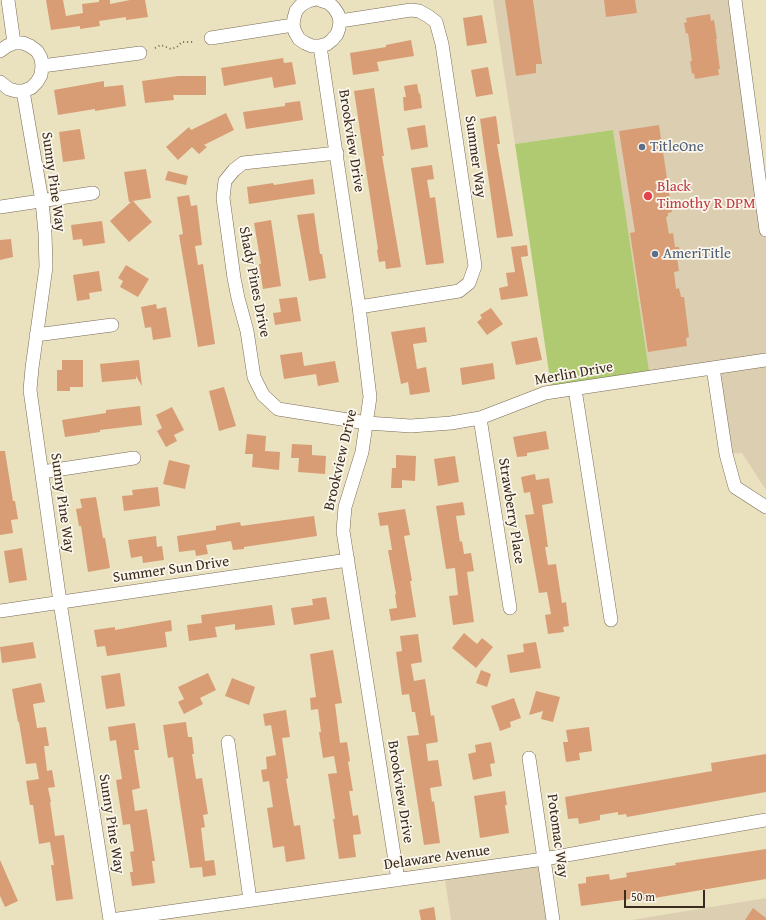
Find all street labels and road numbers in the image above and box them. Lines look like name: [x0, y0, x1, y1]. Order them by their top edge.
street label: Brookview Drive: [334, 88, 368, 194]
street label: Summer Way: [460, 115, 490, 199]
street label: Sunny Pine Way: [37, 131, 69, 233]
street label: Shady Pines Drive: [234, 225, 274, 339]
street label: Merlin Drive: [533, 358, 615, 390]
street label: Brookview Drive: [321, 407, 361, 513]
street label: Sunny Pine Way: [46, 452, 78, 554]
street label: Strawberry Place: [494, 457, 528, 565]
street label: Summer Sun Drive: [112, 553, 230, 587]
street label: Brookview Drive: [383, 739, 417, 845]
street label: Sunny Pine Way: [94, 773, 128, 875]
street label: Potomac Way: [542, 793, 572, 879]
street label: Delaware Avenue: [383, 842, 491, 874]

